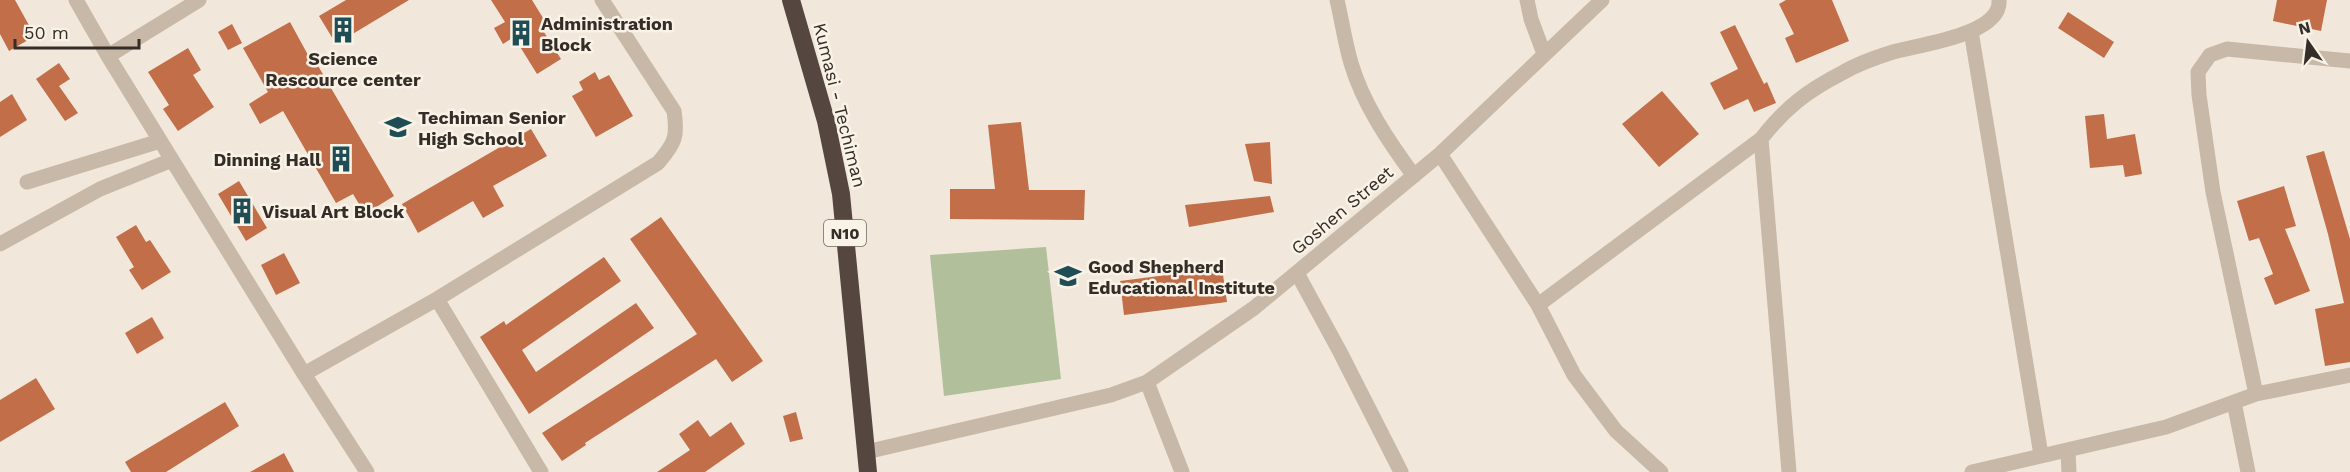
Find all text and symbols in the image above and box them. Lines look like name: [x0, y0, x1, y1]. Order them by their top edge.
scale bar: [15, 12, 140, 50]
north arrow: [2278, 12, 2338, 72]
place label: Administration Block: [541, 13, 673, 55]
building icon: Science Rescource center: [328, 15, 358, 45]
text: N: [2296, 17, 2313, 39]
building icon: Administration Block: [506, 18, 536, 48]
street label: Kumasi - Techiman: [809, 21, 871, 189]
text: 50 m: [24, 22, 69, 43]
place label: Science Rescource center: [265, 48, 421, 90]
place label: Techiman Senior High School: [418, 107, 566, 149]
school or university icon: Techiman Senior High School: [383, 112, 413, 142]
building icon: Dinning Hall: [326, 144, 356, 174]
place label: Dinning Hall: [213, 149, 321, 170]
street label: Goshen Street: [1287, 161, 1397, 259]
building icon: Visual Art Block: [227, 196, 257, 226]
place label: Visual Art Block: [262, 201, 405, 222]
road number: N10: [824, 220, 866, 246]
place label: Good Shepherd Educational Institute: [1088, 256, 1275, 298]
school or university icon: Good Shepherd Educational Institute: [1053, 261, 1083, 291]

